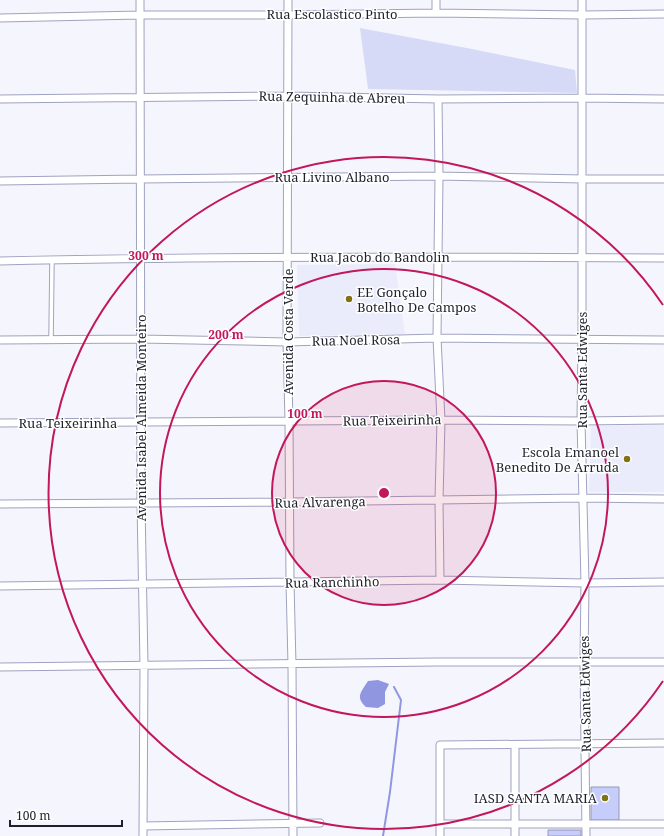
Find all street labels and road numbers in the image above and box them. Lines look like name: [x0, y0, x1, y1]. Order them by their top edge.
street label: Rua Escolastico Pinto: [266, 5, 398, 23]
street label: Rua Zequinha de Abreu: [259, 87, 405, 107]
street label: Rua Livino Albano: [274, 168, 390, 186]
street label: Rua Jacob do Bandolin: [310, 248, 451, 266]
street label: Avenida Costa Verde: [279, 269, 297, 395]
street label: Rua Santa Edwiges: [573, 311, 591, 428]
street label: Avenida Isabel Almeida Monteiro: [132, 314, 150, 522]
street label: Rua Noel Rosa: [312, 330, 400, 350]
street label: Rua Teixeirinha: [342, 410, 442, 430]
street label: Rua Teixeirinha: [19, 414, 117, 432]
street label: Rua Alvarenga: [274, 492, 366, 512]
street label: Rua Ranchinho: [285, 572, 379, 592]
street label: Rua Santa Edwiges: [575, 635, 595, 753]

